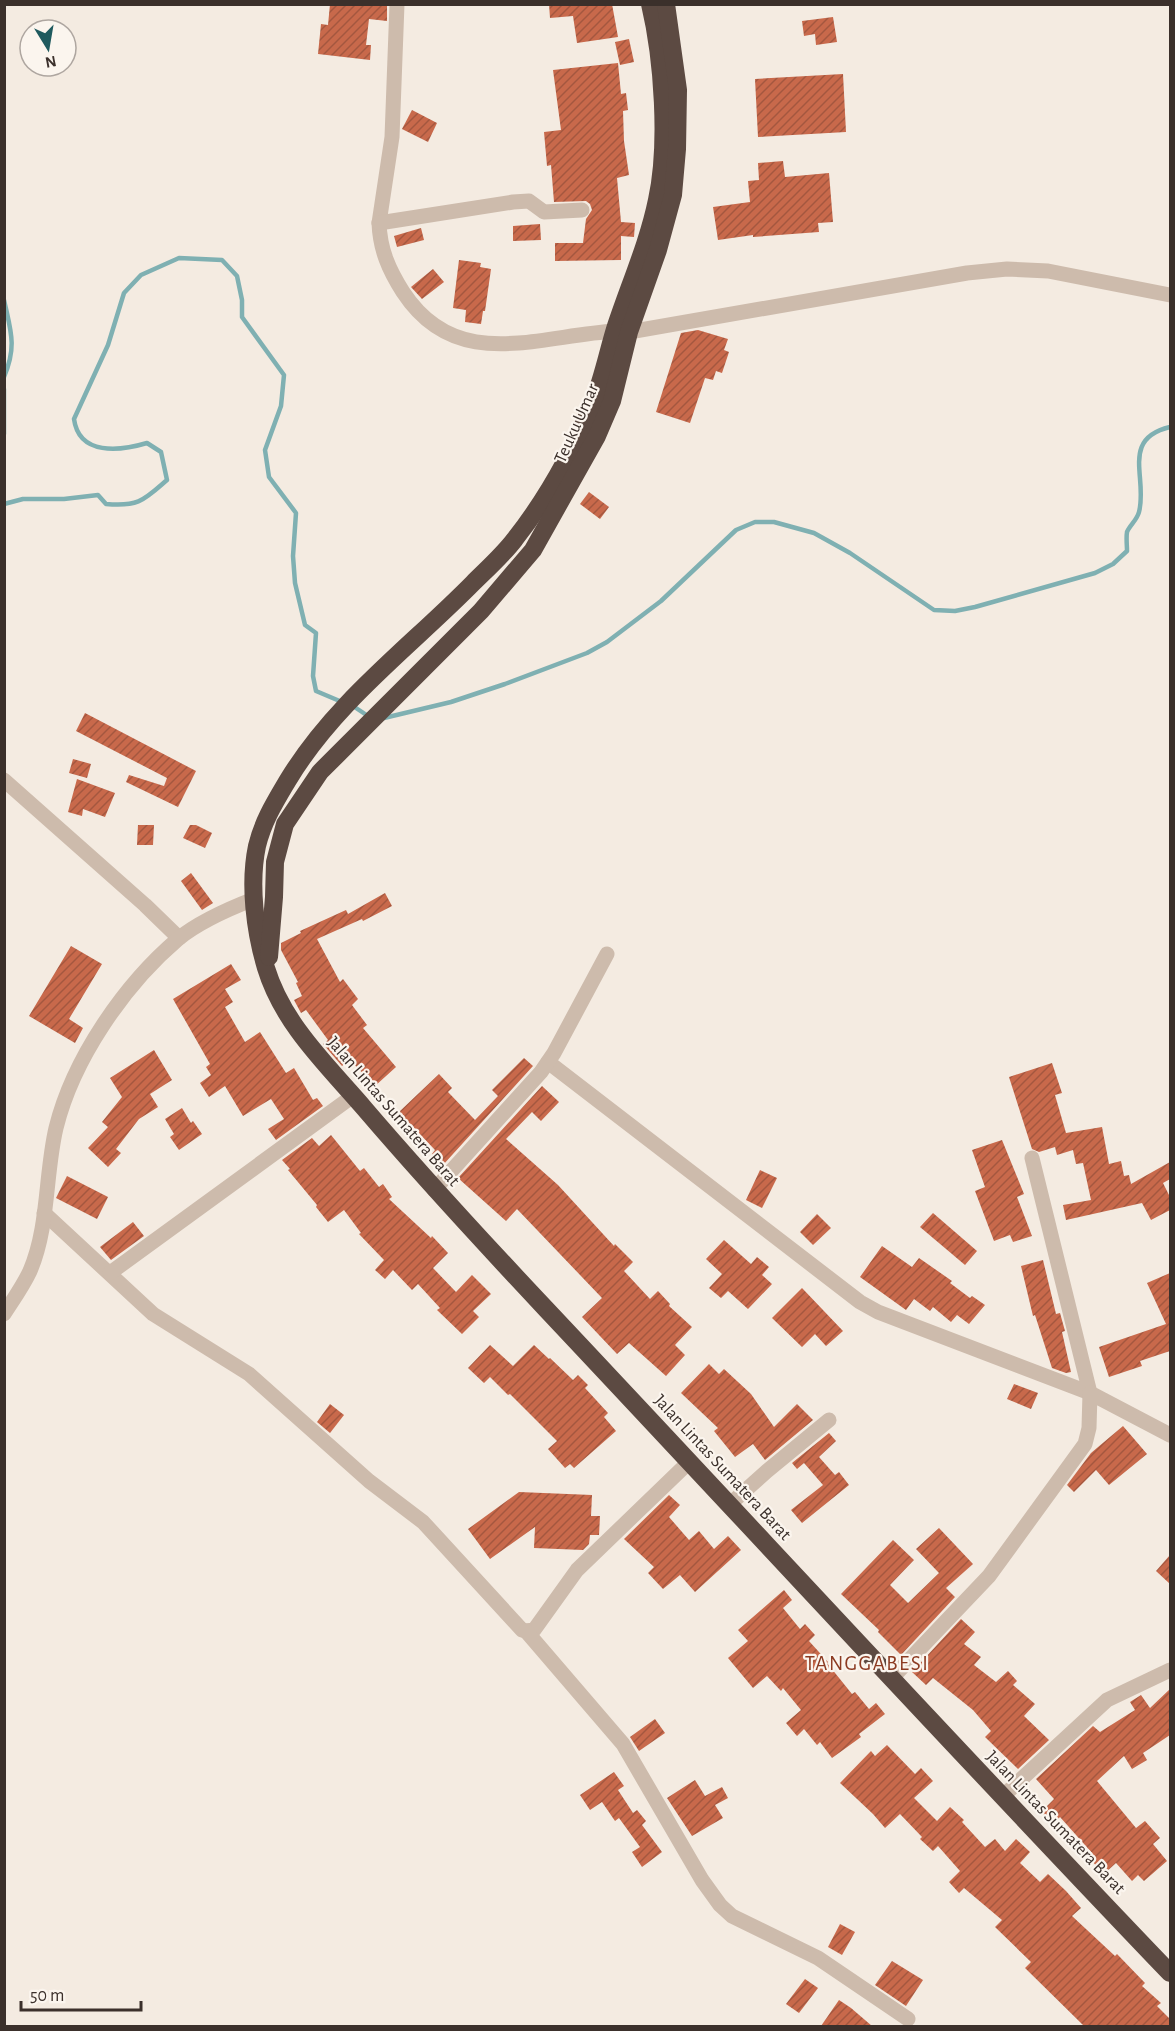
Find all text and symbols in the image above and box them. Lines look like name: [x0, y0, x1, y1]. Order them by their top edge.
north arrow: [18, 18, 78, 78]
text: N: [44, 53, 58, 71]
street label: Teuku Umar: [551, 381, 602, 466]
street label: Jalan Lintas Sumatera Barat: [324, 1033, 463, 1190]
street label: Jalan Lintas Sumatera Barat: [650, 1391, 794, 1544]
district label: TANGGABESI: [805, 1653, 929, 1674]
street label: Jalan Lintas Sumatera Barat: [982, 1748, 1128, 1898]
scale bar: [21, 1974, 141, 2012]
text: 50 m: [30, 1987, 64, 2005]

